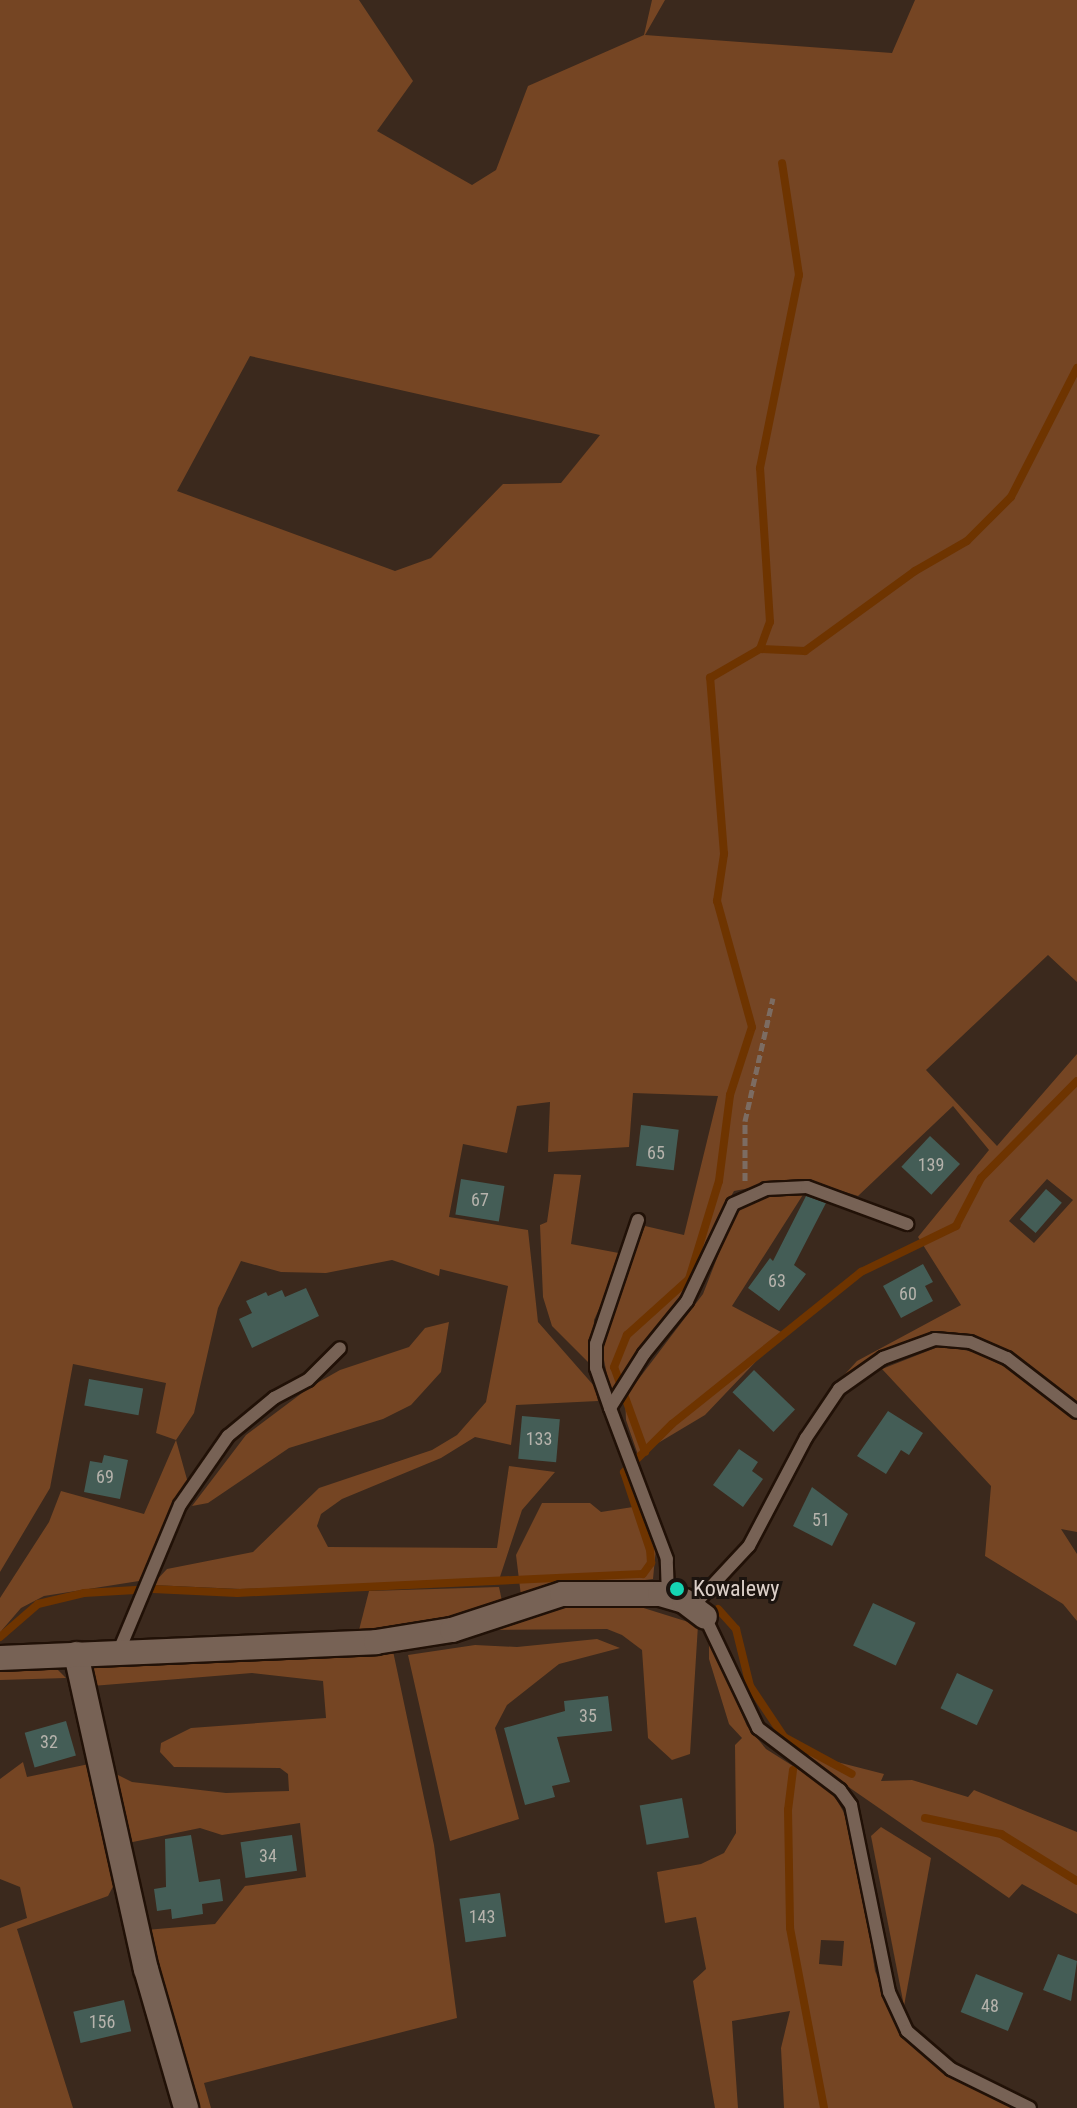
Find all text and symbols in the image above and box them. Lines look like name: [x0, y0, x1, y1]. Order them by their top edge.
house number: 65: [647, 1142, 665, 1164]
house number: 139: [918, 1154, 944, 1176]
house number: 67: [471, 1189, 489, 1211]
house number: 63: [768, 1270, 786, 1292]
house number: 60: [899, 1283, 917, 1305]
house number: 133: [526, 1428, 552, 1450]
house number: 69: [96, 1466, 114, 1488]
house number: 51: [812, 1509, 830, 1531]
place label: Kowalewy: [693, 1576, 779, 1602]
marker: Kowalewy: [668, 1580, 686, 1598]
house number: 35: [579, 1705, 597, 1727]
house number: 32: [40, 1731, 58, 1753]
house number: 34: [259, 1845, 277, 1867]
house number: 143: [469, 1906, 495, 1928]
house number: 48: [981, 1995, 999, 2017]
house number: 156: [89, 2011, 115, 2033]

